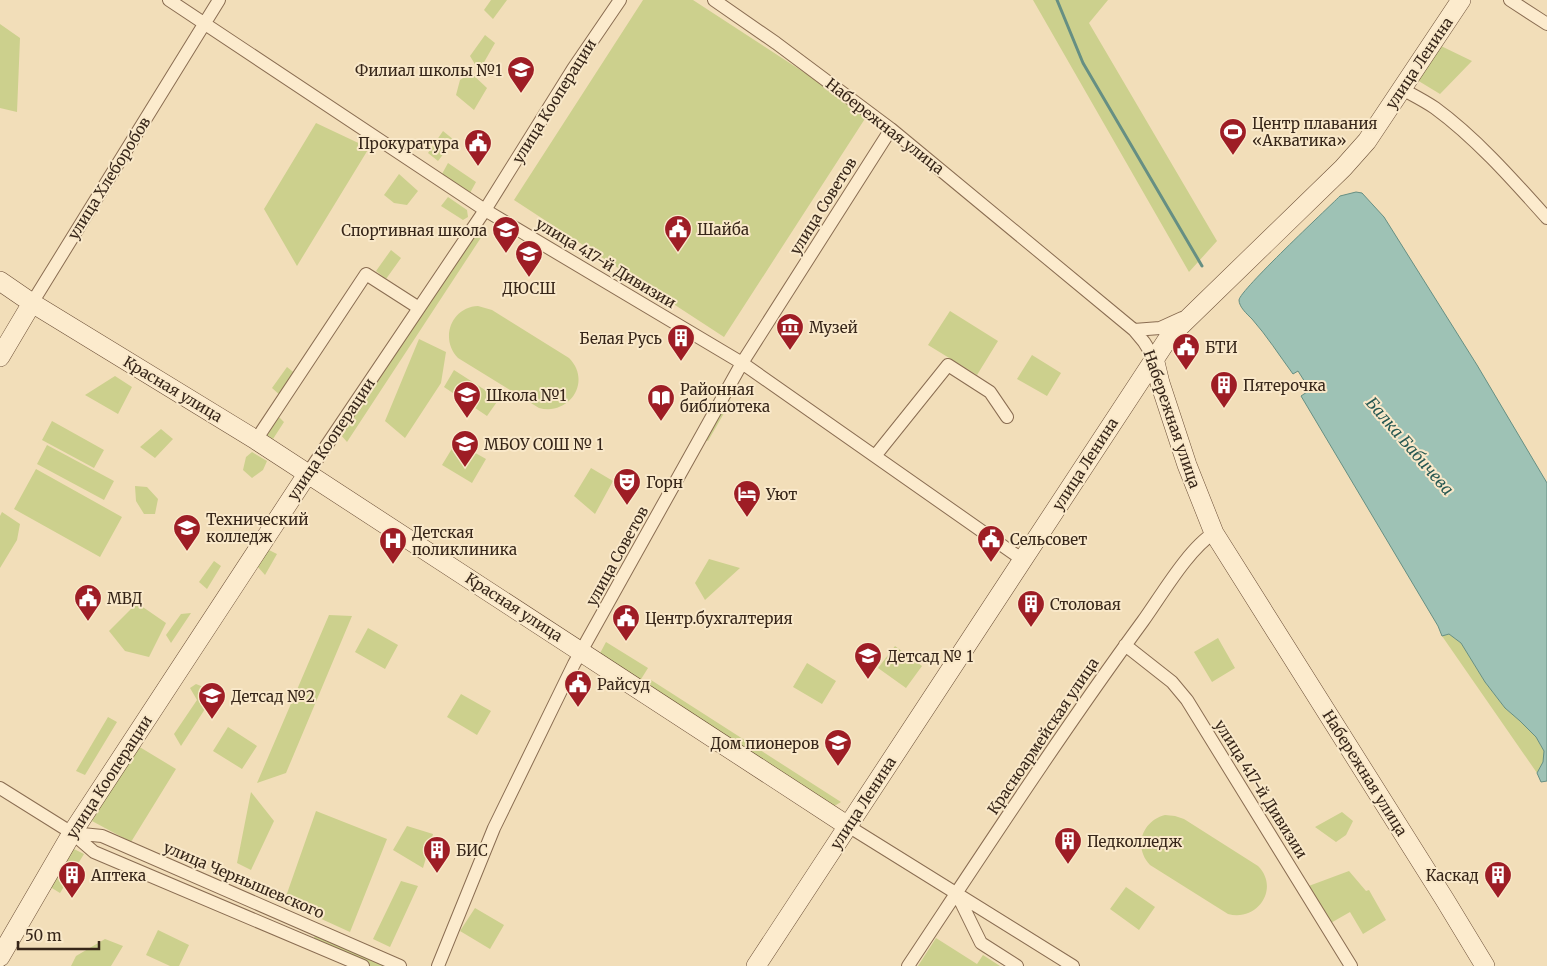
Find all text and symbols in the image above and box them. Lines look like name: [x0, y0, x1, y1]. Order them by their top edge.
street label: улица Ленина: [1381, 13, 1457, 113]
street label: улица Кооперации: [508, 35, 600, 167]
school or university icon: Филиал школы №1: [506, 55, 536, 94]
place label: Филиал школы №1: [355, 61, 502, 80]
street label: Набережная улица: [822, 74, 948, 178]
street label: улица Хлеборобов: [64, 113, 154, 243]
place label: Центр плавания «Акватика»: [1252, 114, 1378, 150]
sports icon: Центр плавания «Акватика»: [1218, 117, 1248, 156]
public building icon: Прокуратура: [463, 128, 493, 167]
place label: Прокуратура: [358, 134, 459, 153]
street label: улица Советов: [785, 154, 861, 258]
street label: улица 417-й Дивизии: [532, 214, 680, 312]
public building icon: Шайба: [663, 214, 693, 253]
school or university icon: Спортивная школа: [491, 215, 521, 254]
place label: Шайба: [697, 220, 749, 239]
place label: Спортивная школа: [341, 221, 487, 240]
school or university icon: ДЮСШ: [514, 239, 544, 278]
place label: ДЮСШ: [502, 279, 556, 298]
museum icon: Музей: [775, 312, 805, 351]
place label: Музей: [809, 318, 858, 337]
building icon: Белая Русь: [666, 323, 696, 362]
place label: Белая Русь: [579, 329, 662, 348]
public building icon: БТИ: [1171, 332, 1201, 371]
place label: БТИ: [1205, 338, 1238, 357]
street label: Набережная улица: [1139, 347, 1205, 491]
street label: Красная улица: [120, 352, 226, 426]
building icon: Пятерочка: [1209, 370, 1239, 409]
street label: улица Кооперации: [283, 374, 379, 504]
place label: Пятерочка: [1243, 376, 1326, 395]
school or university icon: Школа №1: [452, 380, 482, 419]
place label: Районная библиотека: [680, 380, 770, 416]
library icon: Районная библиотека: [646, 383, 676, 422]
place label: Школа №1: [486, 386, 567, 405]
water label: Балка Бабичева: [1362, 393, 1458, 499]
street label: улица Ленина: [1048, 414, 1122, 514]
school or university icon: МБОУ СОШ № 1: [450, 429, 480, 468]
place label: МБОУ СОШ № 1: [484, 435, 604, 454]
theatre icon: Горн: [612, 467, 642, 506]
place label: Горн: [646, 473, 683, 492]
hotel icon: Уют: [732, 479, 762, 518]
place label: Уют: [765, 485, 797, 504]
street label: улица Советов: [582, 503, 652, 609]
place label: Технический колледж: [206, 510, 309, 546]
school or university icon: Технический колледж: [172, 513, 202, 552]
place label: Детская поликлиника: [412, 523, 517, 559]
public building icon: Сельсовет: [976, 524, 1006, 563]
hospital icon: Детская поликлиника: [378, 526, 408, 565]
place label: Сельсовет: [1010, 530, 1087, 549]
street label: Красная улица: [462, 568, 566, 646]
public building icon: МВД: [73, 583, 103, 622]
place label: МВД: [107, 589, 143, 608]
building icon: Столовая: [1016, 589, 1046, 628]
place label: Столовая: [1050, 595, 1121, 614]
public building icon: Центр.бухгалтерия: [611, 603, 641, 642]
place label: Центр.бухгалтерия: [645, 609, 793, 628]
school or university icon: Детсад № 1: [853, 641, 883, 680]
place label: Детсад № 1: [887, 647, 973, 666]
street label: Красноармейская улица: [983, 654, 1103, 818]
public building icon: Райсуд: [563, 669, 593, 708]
place label: Райсуд: [597, 675, 650, 694]
school or university icon: Детсад №2: [197, 681, 227, 720]
place label: Детсад №2: [231, 687, 315, 706]
street label: Набережная улица: [1319, 706, 1411, 840]
street label: улица Кооперации: [62, 712, 156, 842]
street label: улица 417-й Дивизии: [1211, 716, 1311, 862]
school or university icon: Дом пионеров: [823, 728, 853, 767]
place label: Дом пионеров: [711, 734, 819, 753]
street label: улица Ленина: [826, 753, 900, 853]
building icon: Педколледж: [1053, 826, 1083, 865]
place label: Педколледж: [1087, 832, 1182, 851]
building icon: БИС: [422, 835, 452, 874]
street label: улица Чернышевского: [161, 838, 327, 923]
place label: БИС: [456, 841, 488, 860]
building icon: Аптека: [57, 860, 87, 899]
building icon: Каскад: [1483, 860, 1513, 899]
place label: Аптека: [90, 866, 146, 885]
place label: Каскад: [1426, 866, 1479, 885]
scale bar: [18, 918, 99, 950]
text: 50 m: [25, 926, 62, 945]

